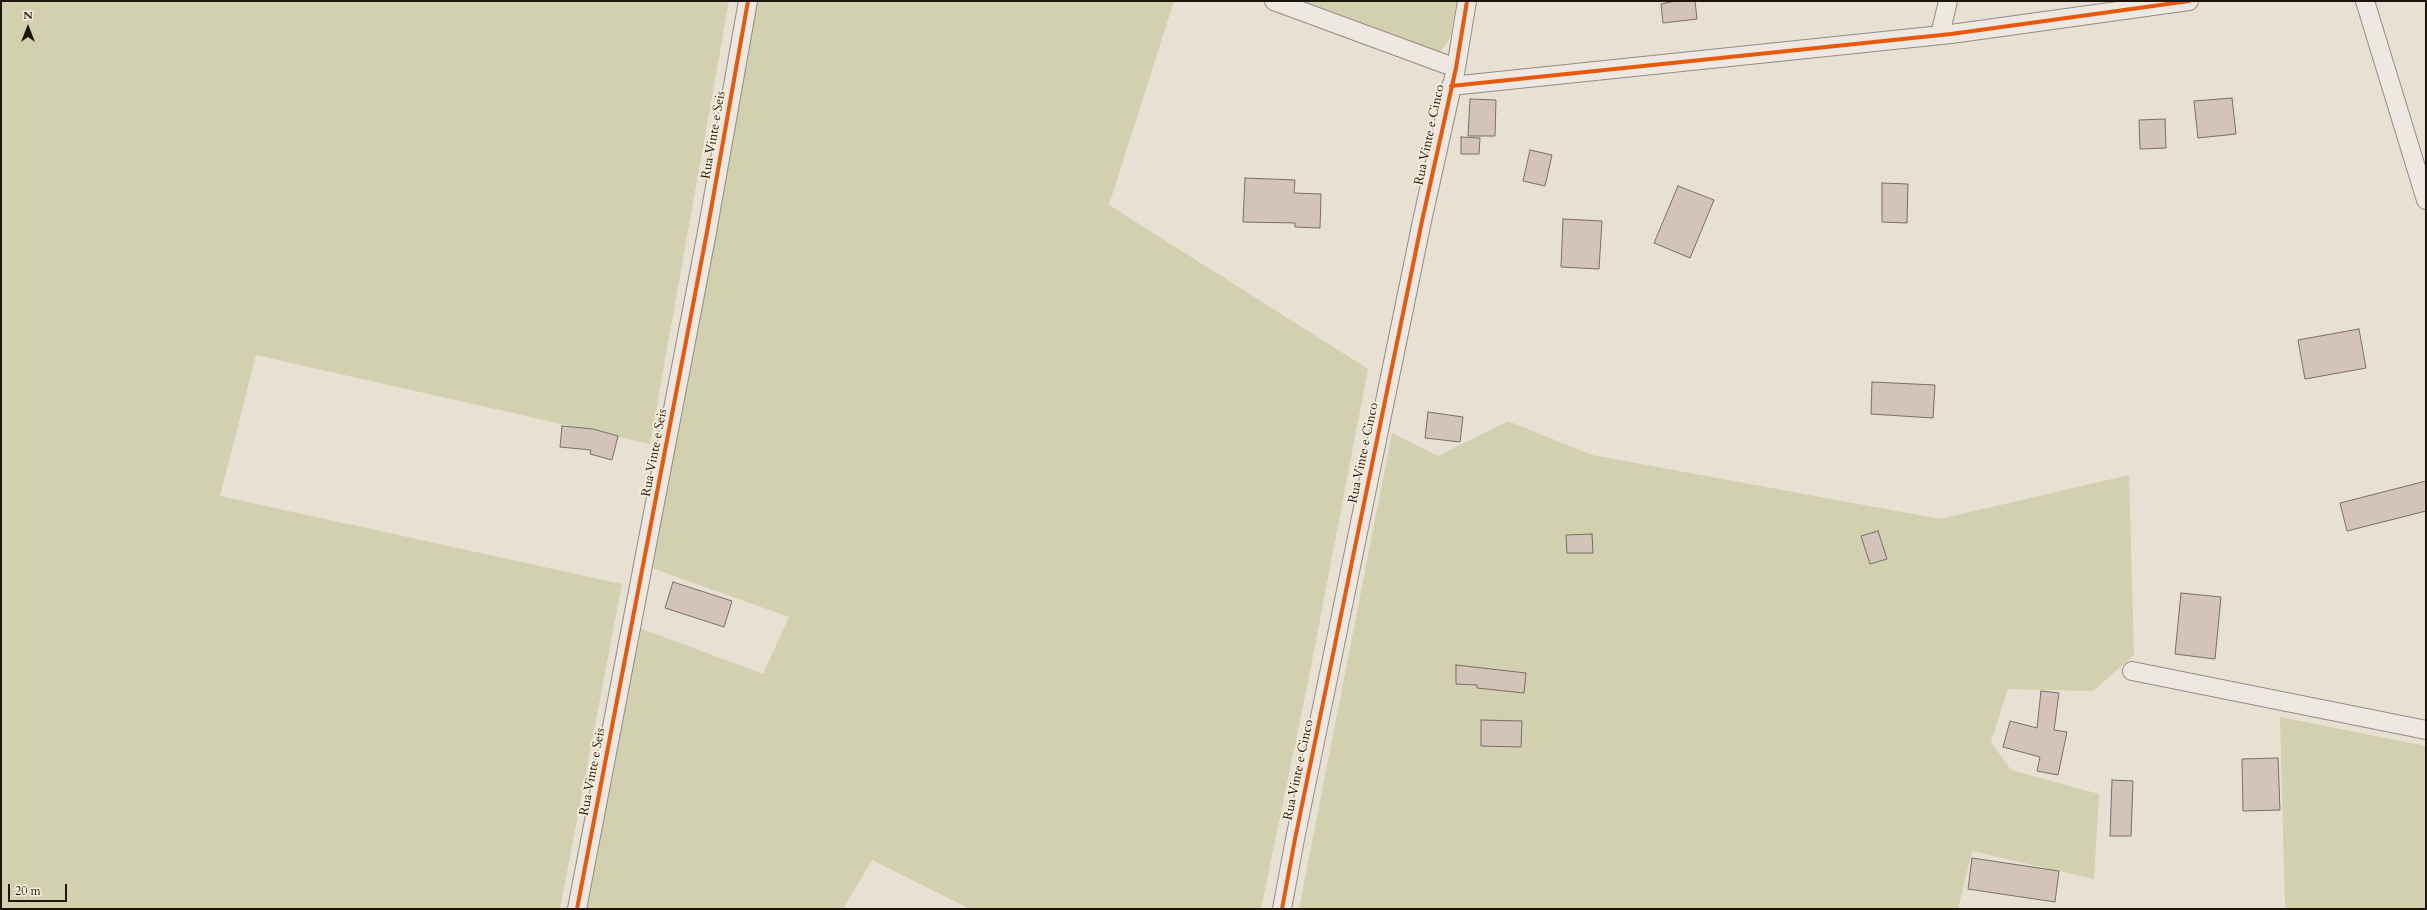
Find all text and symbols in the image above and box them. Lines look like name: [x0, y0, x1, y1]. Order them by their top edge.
north arrow: [8, 8, 48, 48]
text: N: [23, 8, 33, 23]
street label: Rua Vinte e Cinco: [1412, 83, 1448, 187]
street label: Rua Vinte e Seis: [699, 90, 729, 180]
street label: Rua Vinte e Cinco: [1346, 401, 1382, 505]
street label: Rua Vinte e Seis: [639, 408, 671, 498]
street label: Rua Vinte e Cinco: [1281, 718, 1317, 822]
street label: Rua Vinte e Seis: [577, 727, 609, 817]
scale bar: [10, 876, 69, 902]
text: 20 m: [15, 883, 41, 899]

